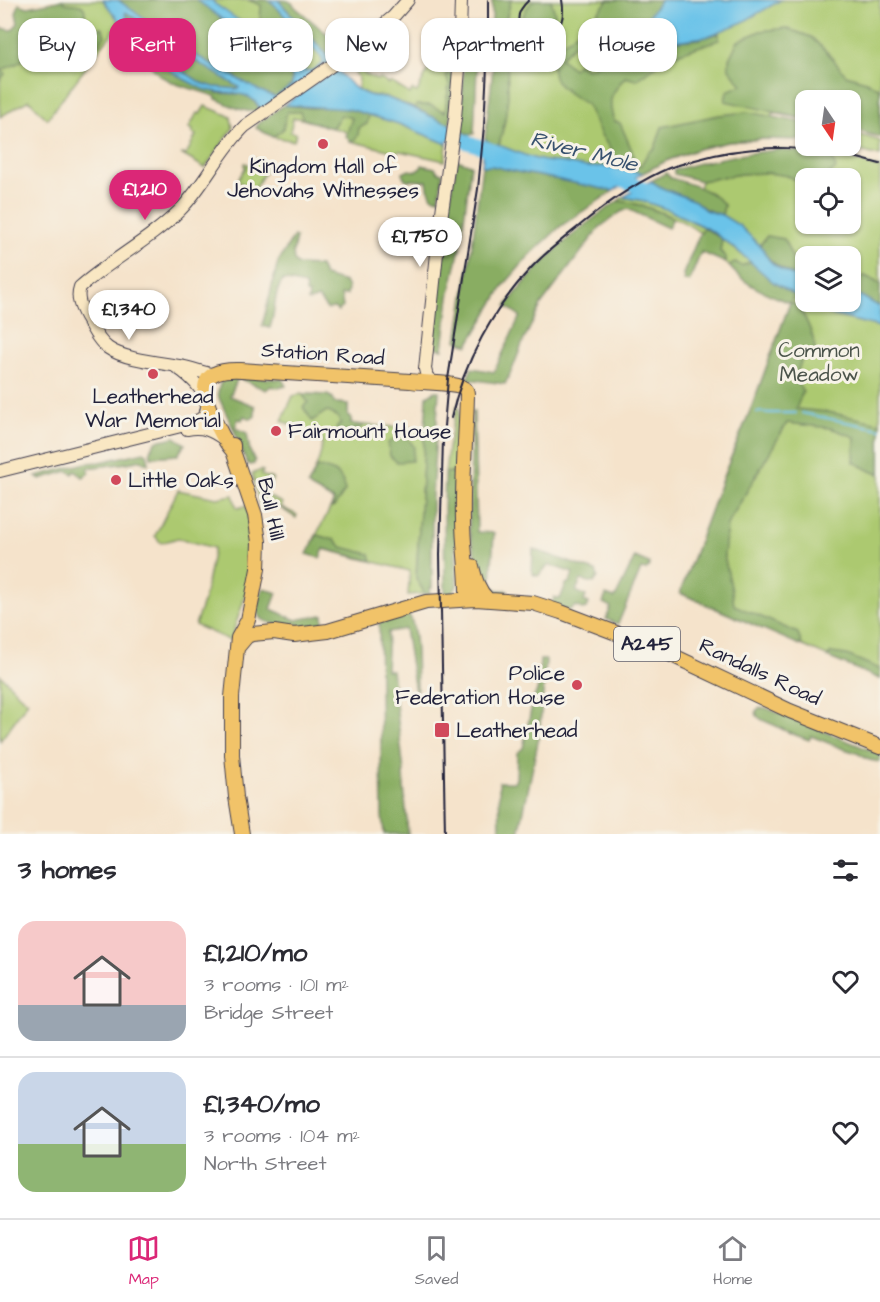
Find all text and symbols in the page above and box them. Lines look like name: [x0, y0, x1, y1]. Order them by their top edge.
chip: Buy: [18, 18, 97, 72]
chip: Rent: [109, 18, 196, 72]
chip: Filters: [208, 18, 313, 72]
chip: New: [325, 18, 409, 72]
chip: Apartment: [421, 18, 566, 72]
chip: House: [578, 18, 677, 72]
north arrow: [795, 90, 861, 156]
map controls: [795, 90, 861, 312]
water label: River Mole: [527, 124, 642, 181]
marker: Kingdom Hall of Jehovahs Witnesses: [316, 137, 330, 151]
place label: Kingdom Hall of Jehovahs Witnesses: [227, 152, 419, 205]
button: locate: [795, 168, 861, 234]
pin: £1,210: [96, 170, 194, 221]
text: £1,210: [123, 175, 167, 203]
pin: £1,750: [371, 217, 469, 268]
text: £1,750: [392, 222, 448, 250]
button: layers: [795, 246, 861, 312]
pin: £1,340: [80, 290, 178, 341]
text: £1,340: [102, 295, 156, 323]
street label: Station Road: [260, 335, 386, 373]
park label: Common Meadow: [778, 336, 860, 389]
marker: Leatherhead War Memorial: [146, 367, 160, 381]
place label: Leatherhead War Memorial: [85, 382, 221, 435]
place label: Fairmount House: [288, 417, 451, 446]
marker: Fairmount House: [269, 424, 283, 438]
place label: Little Oaks: [128, 466, 234, 495]
marker: Little Oaks: [109, 473, 123, 487]
street label: Bull Hill: [250, 475, 292, 543]
road number: A245: [614, 627, 680, 661]
street label: Randalls Road: [694, 631, 826, 713]
place label: Police Federation House: [395, 659, 565, 712]
marker: Police Federation House: [570, 678, 584, 692]
place label: Leatherhead: [456, 716, 578, 745]
marker: Leatherhead: [433, 721, 451, 739]
text: 3 homes: [18, 852, 117, 888]
icon: filters: [829, 854, 862, 887]
text: £1,210/mo: [204, 935, 307, 971]
icon: home: [66, 945, 138, 1017]
icon: heart: [829, 965, 862, 998]
text: 3 rooms · 101 m²: [204, 971, 349, 999]
text: Bridge Street: [204, 999, 333, 1027]
text: £1,340/mo: [204, 1086, 320, 1122]
icon: home: [66, 1096, 138, 1168]
icon: heart: [829, 1116, 862, 1149]
text: 3 rooms · 104 m²: [204, 1122, 360, 1150]
text: North Street: [204, 1150, 327, 1178]
tab: Map: [127, 1232, 160, 1290]
tab: Saved: [415, 1232, 458, 1290]
tab: Home: [713, 1232, 753, 1290]

